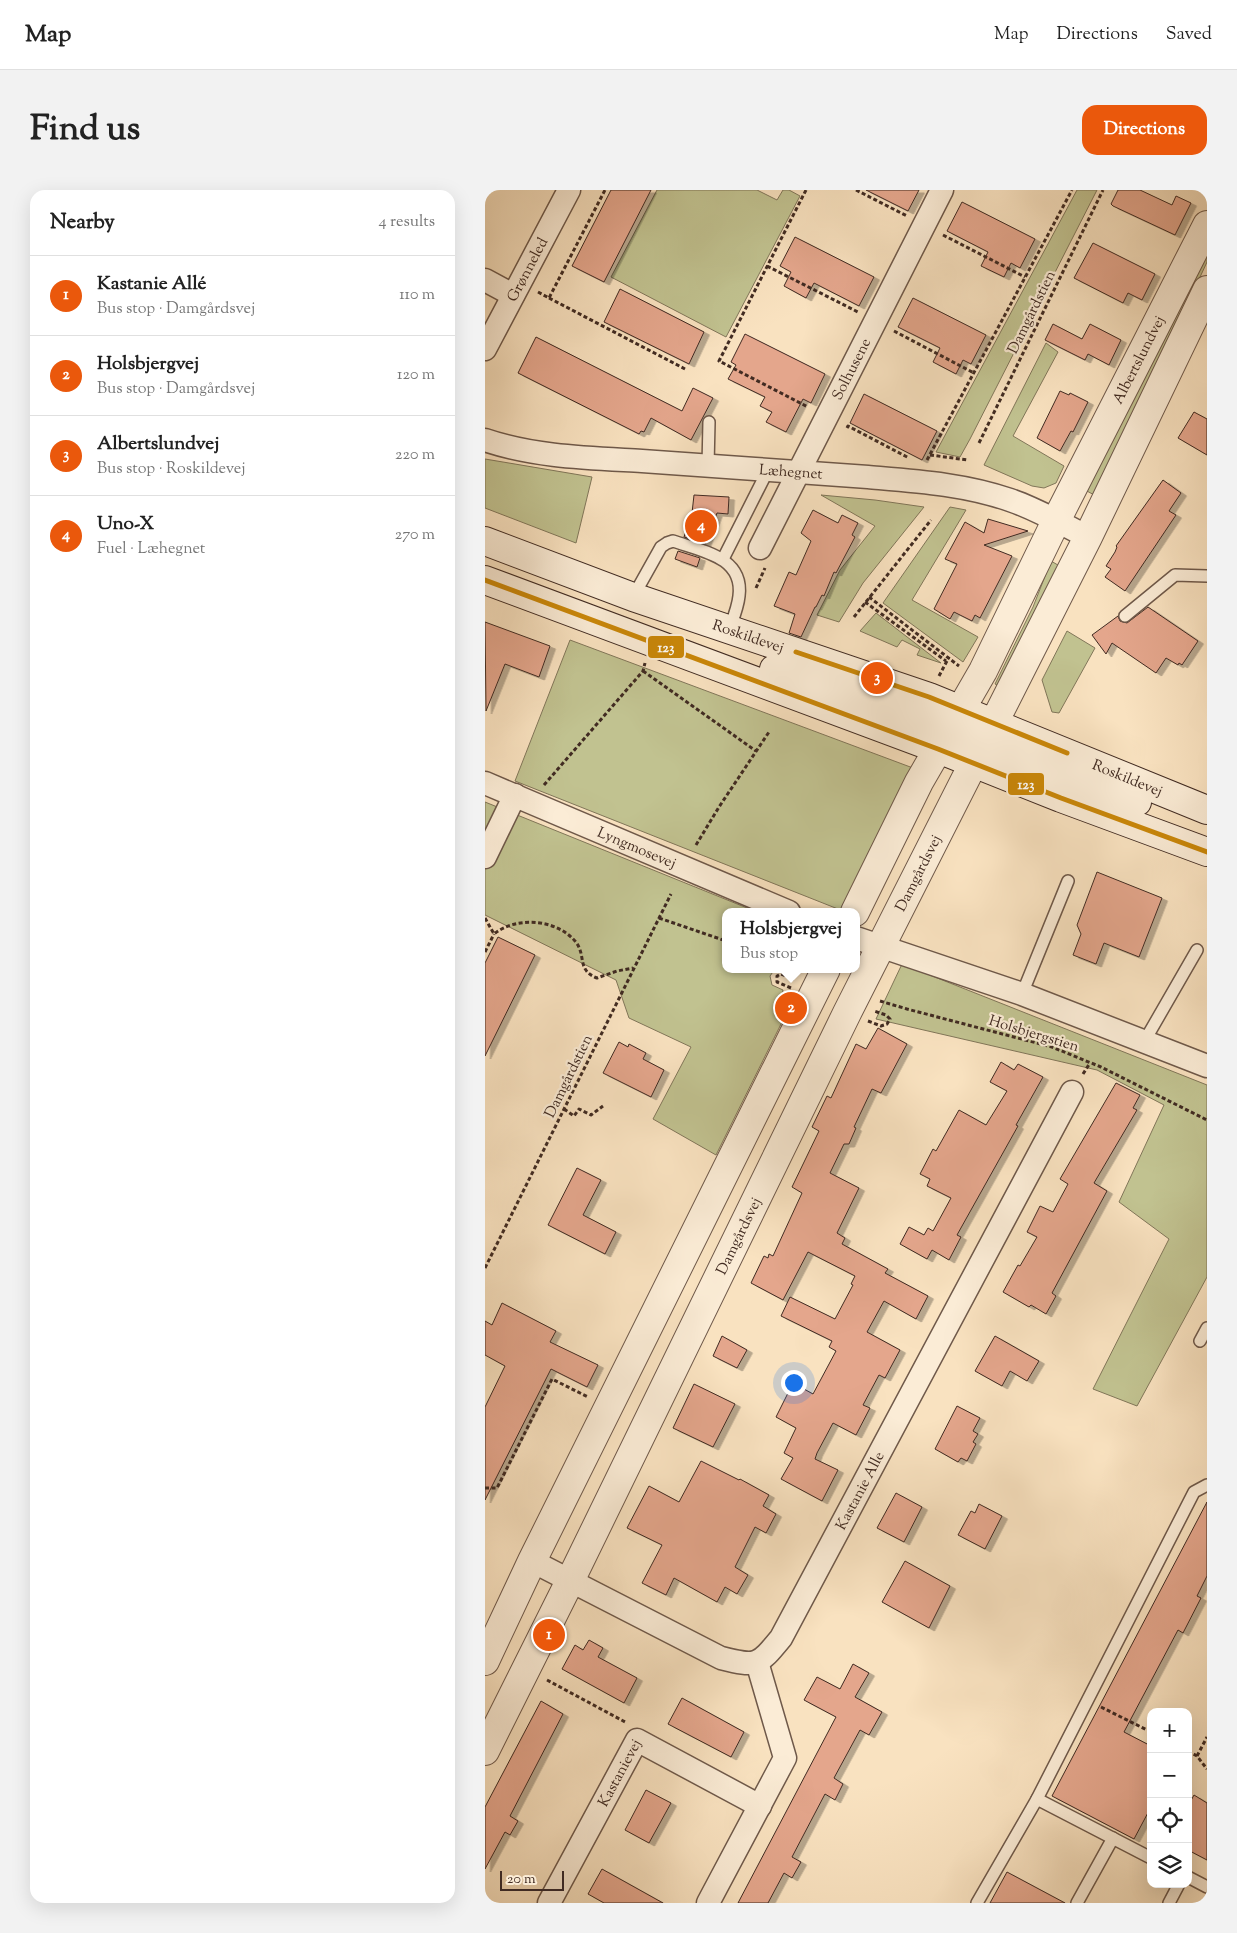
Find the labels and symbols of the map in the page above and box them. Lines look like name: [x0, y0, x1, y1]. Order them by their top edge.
street label: Grønneled: [503, 234, 554, 306]
street label: Damgårdstien: [1003, 267, 1062, 358]
street label: Albertslundvej: [1108, 313, 1171, 408]
street label: Solhusene: [828, 335, 877, 404]
street label: Læhegnet: [758, 460, 823, 486]
pin: 4: [685, 507, 717, 545]
street label: Roskildevej: [709, 616, 787, 659]
line badge: 123: [647, 635, 685, 659]
text: 123: [658, 639, 675, 659]
pin: 3: [861, 659, 893, 697]
street label: Roskildevej: [1088, 755, 1165, 803]
line badge: 123: [1007, 772, 1045, 796]
text: 123: [1018, 776, 1035, 796]
street label: Lyngmosevej: [594, 823, 679, 875]
street label: Damgårdsvej: [891, 832, 948, 916]
pin: 2: [775, 989, 807, 1027]
street label: Holsbjergstien: [986, 1011, 1081, 1058]
street label: Damgårdstien: [540, 1031, 599, 1122]
street label: Damgårdsvej: [712, 1194, 767, 1279]
your location: [781, 1370, 807, 1396]
street label: Kastanie Alle: [831, 1448, 890, 1534]
pin: 1: [533, 1616, 565, 1654]
street label: Kastanievej: [594, 1736, 647, 1811]
scale bar: [500, 1868, 564, 1891]

